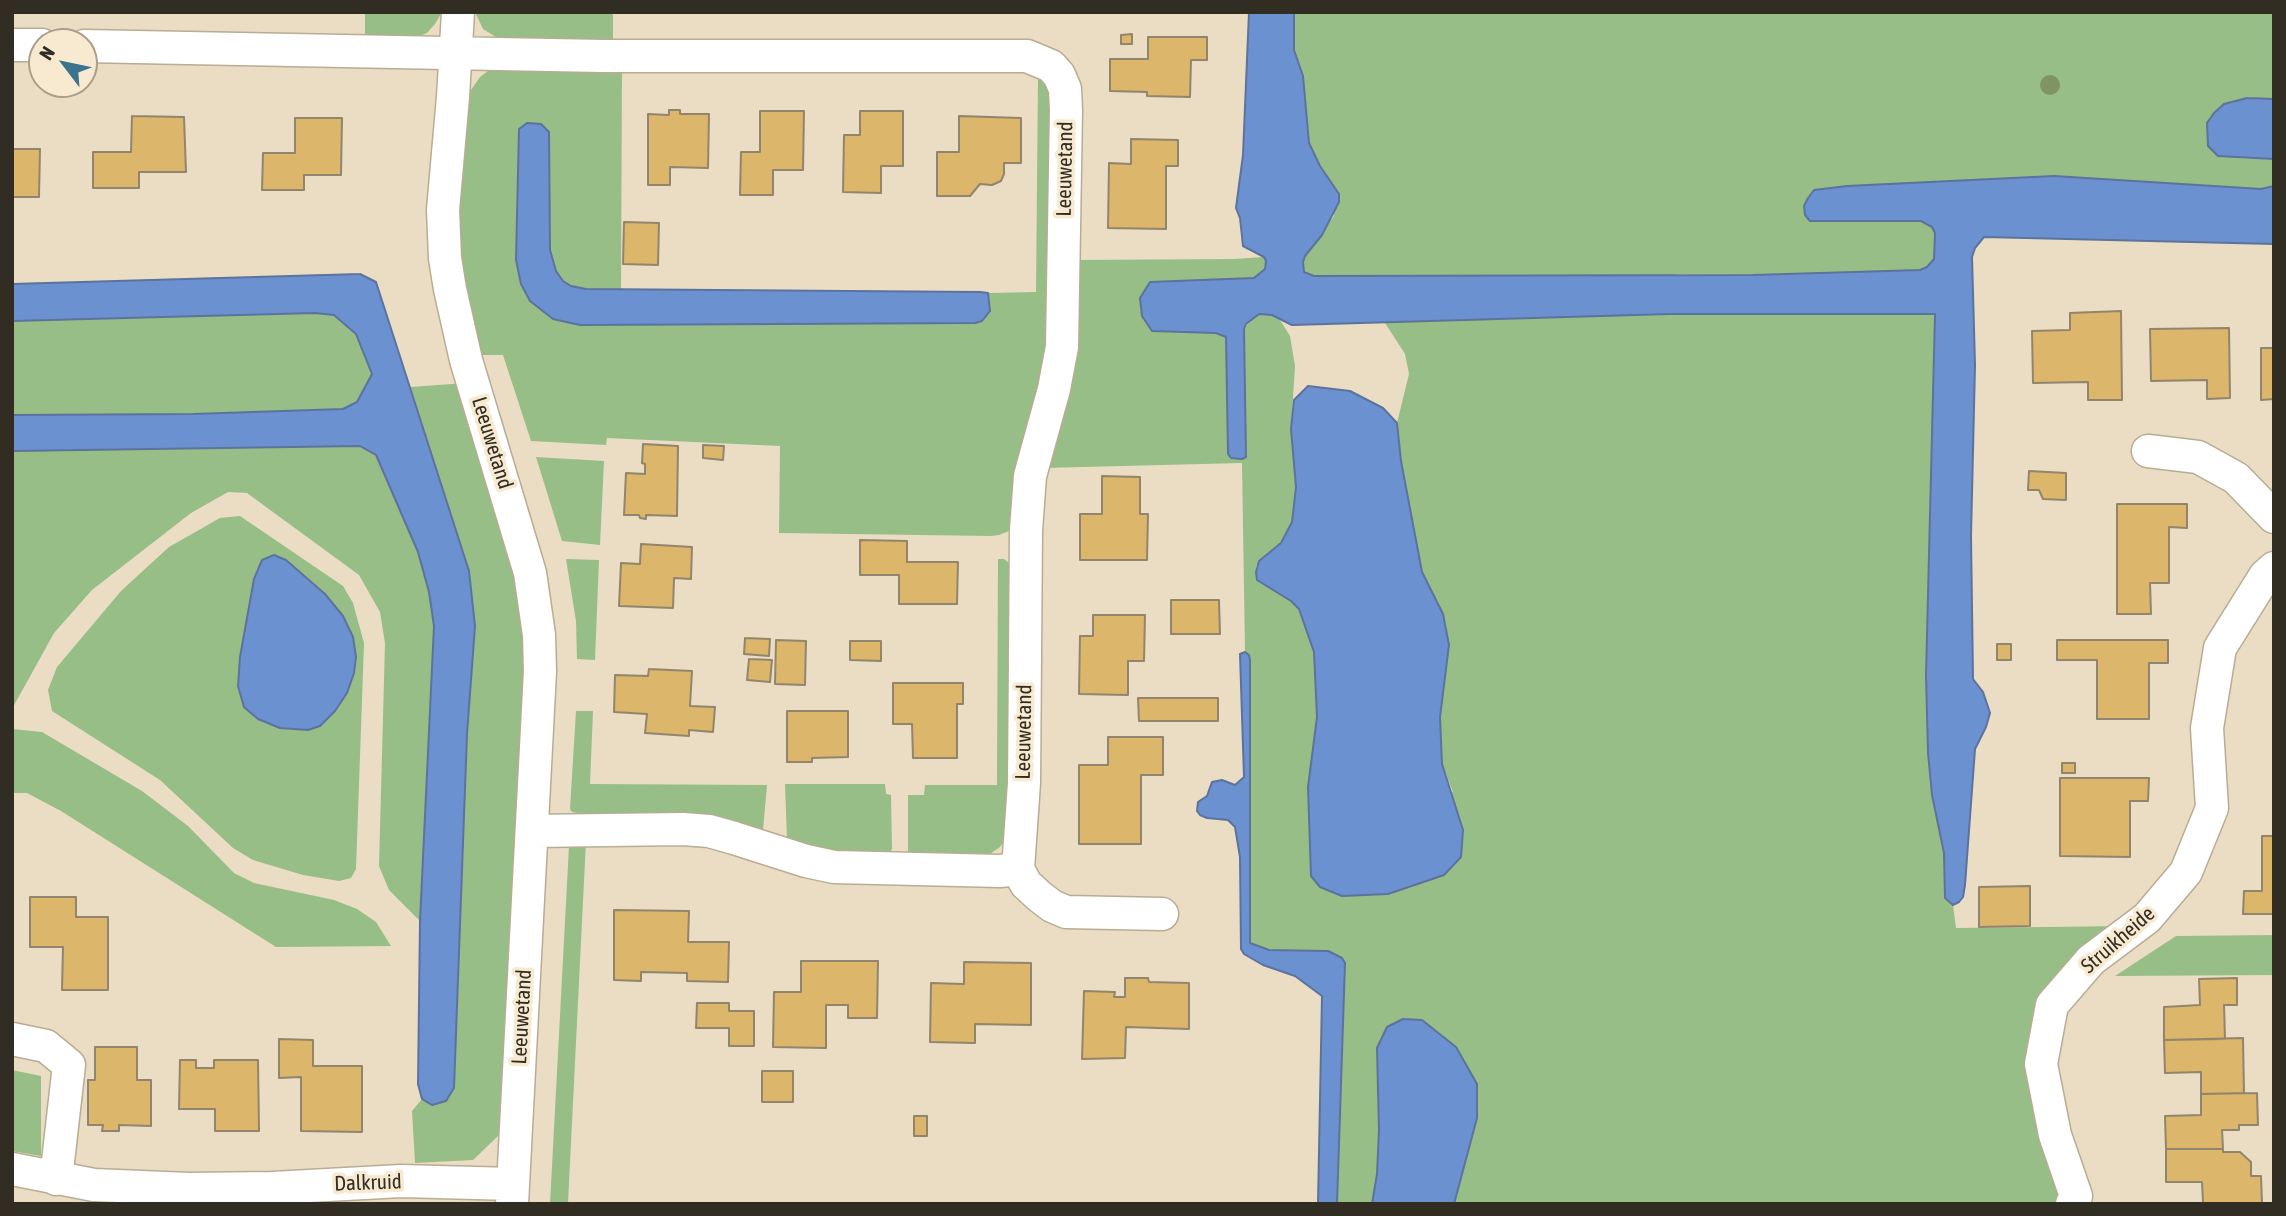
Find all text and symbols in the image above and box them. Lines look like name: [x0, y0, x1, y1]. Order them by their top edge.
north arrow: [28, 28, 98, 98]
text: N: [35, 42, 59, 64]
street label: Leeuwetand: [1052, 121, 1078, 217]
street label: Leeuwetand: [466, 394, 518, 492]
street label: Leeuwetand: [1011, 684, 1037, 780]
street label: Struikheide: [2076, 901, 2160, 979]
street label: Leeuwetand: [507, 969, 537, 1065]
street label: Dalkruid: [334, 1169, 402, 1197]

